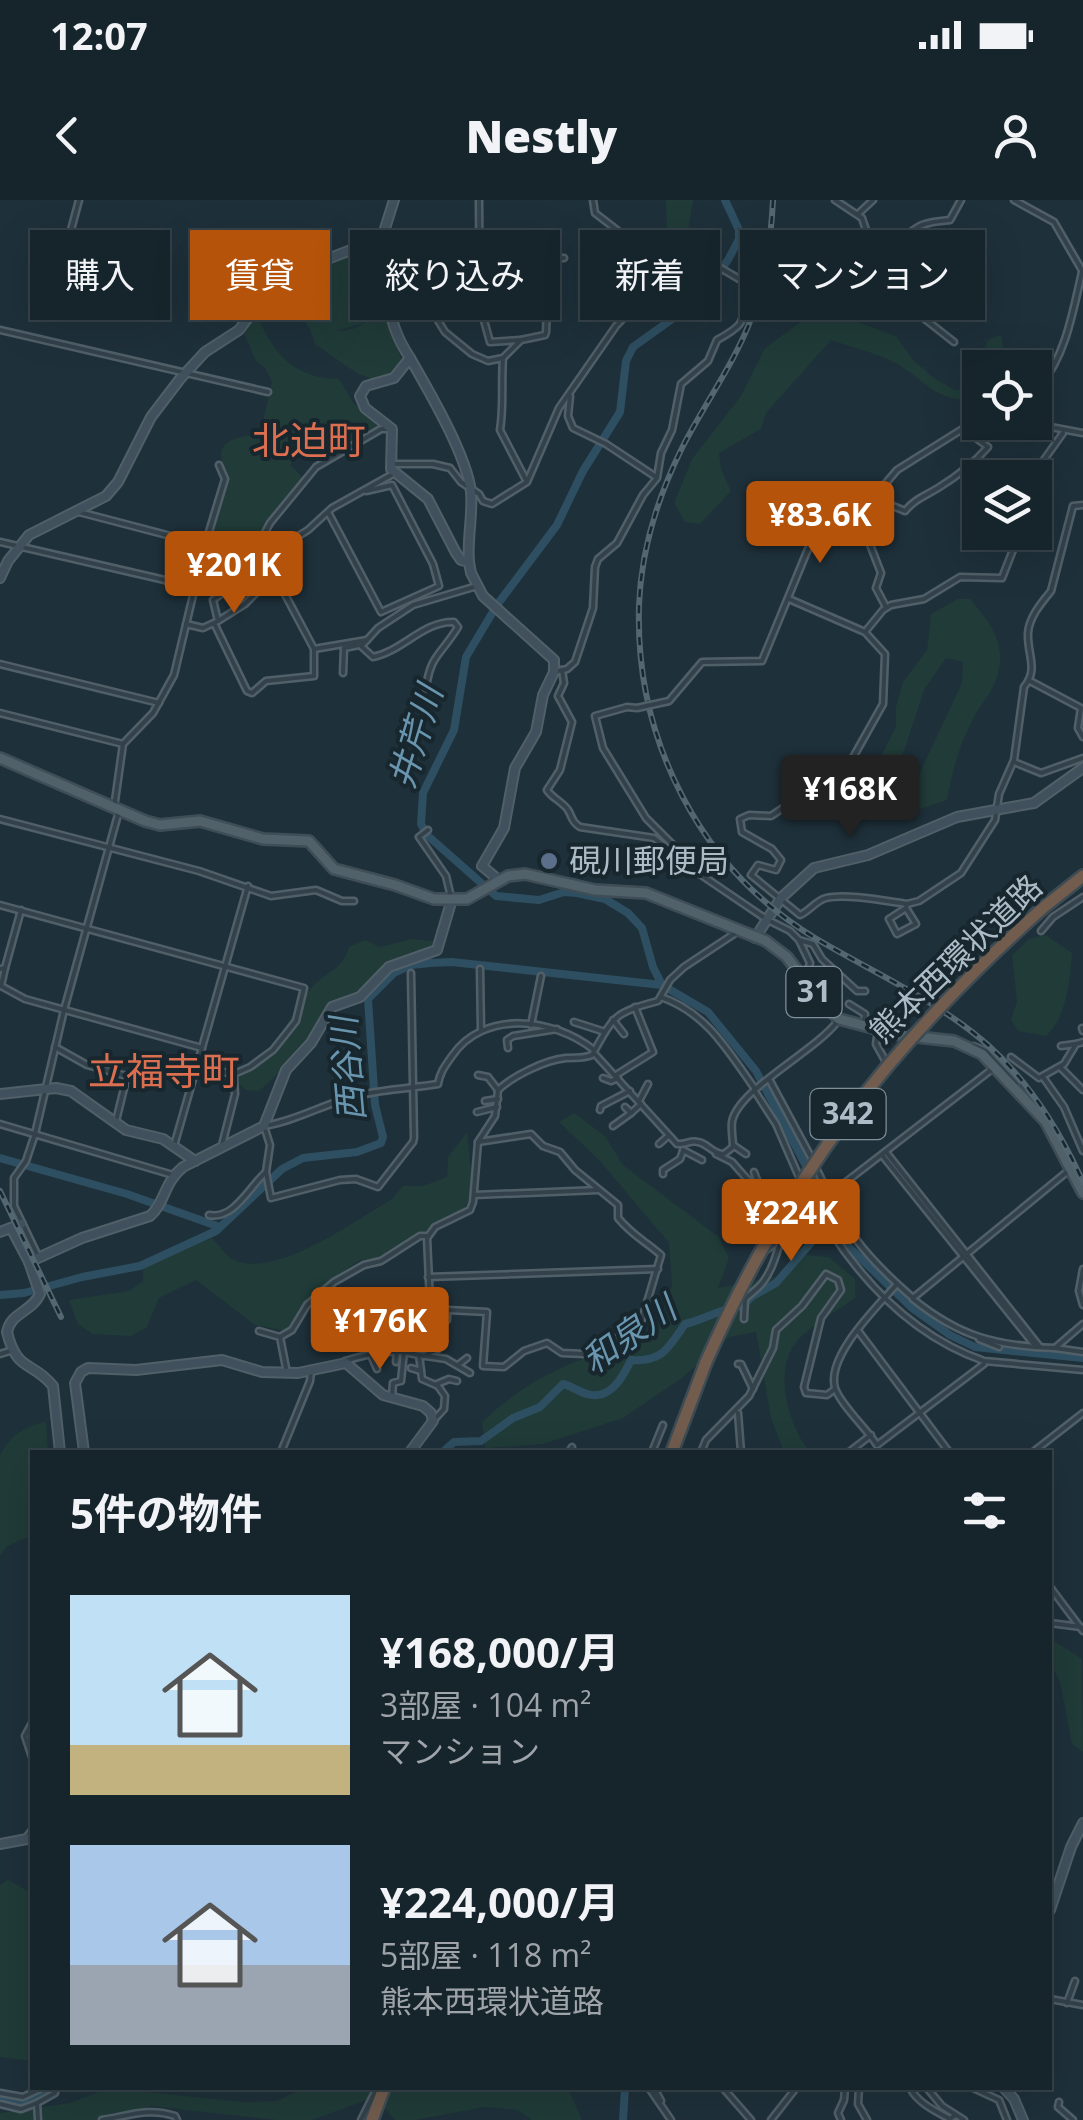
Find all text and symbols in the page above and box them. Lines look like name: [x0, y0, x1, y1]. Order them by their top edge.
text: 12:07: [50, 9, 148, 61]
text: Nestly: [466, 105, 617, 166]
icon: back: [40, 108, 95, 163]
icon: person: [988, 108, 1043, 163]
chip: 購入: [30, 230, 170, 320]
chip: 賃貸: [190, 230, 330, 320]
chip: 絞り込み: [350, 230, 560, 320]
chip: 新着: [580, 230, 720, 320]
chip: マンション: [740, 230, 985, 320]
map controls: [962, 350, 1052, 550]
button: locate: [962, 350, 1052, 440]
district label: 北迫町: [252, 413, 366, 465]
button: layers: [962, 460, 1052, 550]
pin: ¥83.6K: [739, 481, 901, 566]
text: ¥83.6K: [768, 492, 872, 535]
pin: ¥201K: [164, 531, 304, 616]
text: ¥201K: [187, 542, 281, 585]
water label: 井芹川: [377, 676, 454, 794]
pin: ¥168K: [780, 755, 920, 840]
text: ¥168K: [803, 766, 897, 809]
place label: 硯川郵便局: [569, 838, 729, 881]
marker: 硯川郵便局: [538, 850, 560, 872]
street label: 熊本西環状道路: [859, 865, 1050, 1051]
road number: 31: [786, 967, 842, 1017]
water label: 西谷川: [318, 1011, 374, 1123]
district label: 立福寺町: [88, 1044, 240, 1096]
road number: 342: [810, 1089, 886, 1139]
pin: ¥224K: [721, 1179, 861, 1264]
text: ¥224K: [744, 1190, 838, 1233]
water label: 和泉川: [572, 1282, 688, 1383]
pin: ¥176K: [310, 1287, 450, 1372]
text: ¥176K: [333, 1298, 427, 1341]
icon: filters: [957, 1483, 1012, 1538]
text: 5件の物件: [70, 1484, 262, 1541]
text: ¥168,000/月: [380, 1623, 619, 1680]
icon: home: [150, 1635, 270, 1755]
text: 3部屋 · 104 m²: [380, 1683, 591, 1726]
text: マンション: [380, 1729, 540, 1772]
text: ¥224,000/月: [380, 1873, 619, 1930]
icon: home: [150, 1885, 270, 2005]
text: 5部屋 · 118 m²: [380, 1933, 591, 1976]
text: 熊本西環状道路: [380, 1979, 604, 2022]

